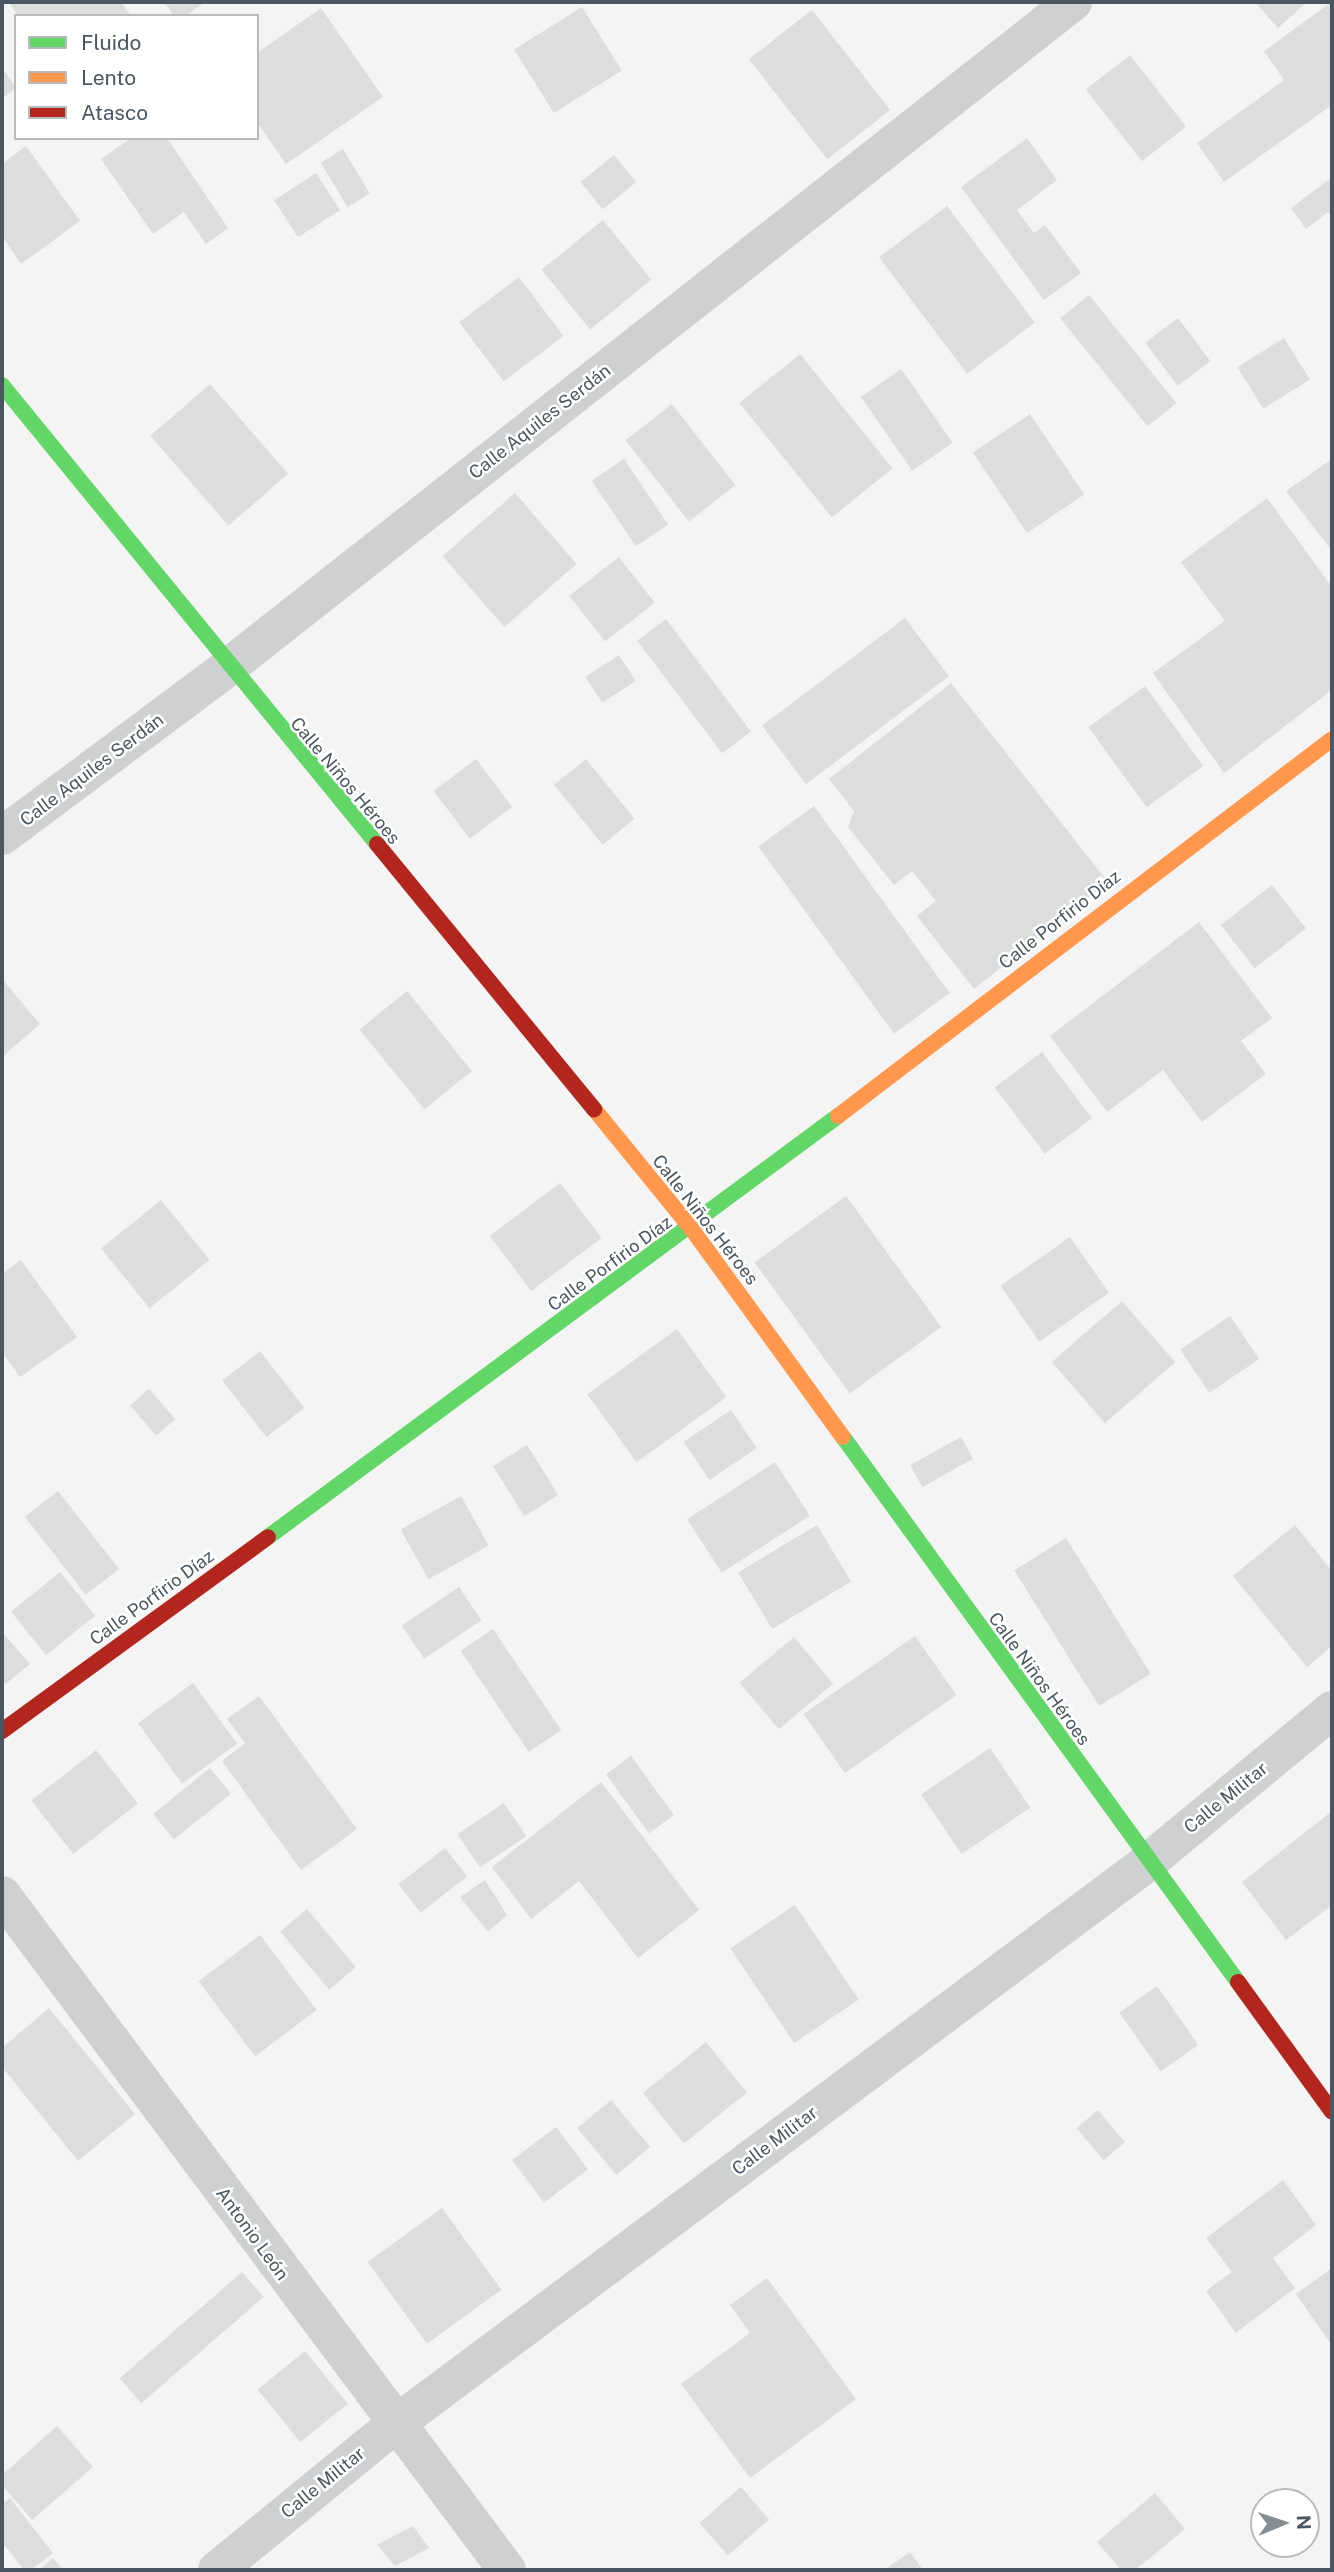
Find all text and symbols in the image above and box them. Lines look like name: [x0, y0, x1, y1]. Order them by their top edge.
legend: [14, 14, 259, 140]
text: Fluido: [81, 30, 141, 55]
text: Lento: [81, 65, 136, 90]
text: Atasco: [81, 100, 148, 125]
street label: Calle Aquiles Serdán: [465, 360, 615, 484]
street label: Calle Aquiles Serdán: [16, 709, 168, 831]
street label: Calle Niños Héroes: [286, 713, 404, 849]
street label: Calle Porfirio Díaz: [995, 866, 1125, 974]
street label: Calle Niños Héroes: [647, 1151, 763, 1289]
street label: Calle Porfirio Díaz: [544, 1212, 676, 1316]
street label: Calle Porfirio Díaz: [86, 1546, 218, 1650]
street label: Calle Niños Héroes: [983, 1608, 1095, 1750]
street label: Calle Militar: [1180, 1758, 1272, 1838]
street label: Calle Militar: [728, 2102, 822, 2180]
street label: Antonio León: [211, 2183, 293, 2285]
street label: Calle Militar: [277, 2443, 369, 2523]
north arrow: [1250, 2488, 1320, 2558]
text: N: [1293, 2515, 1315, 2530]

